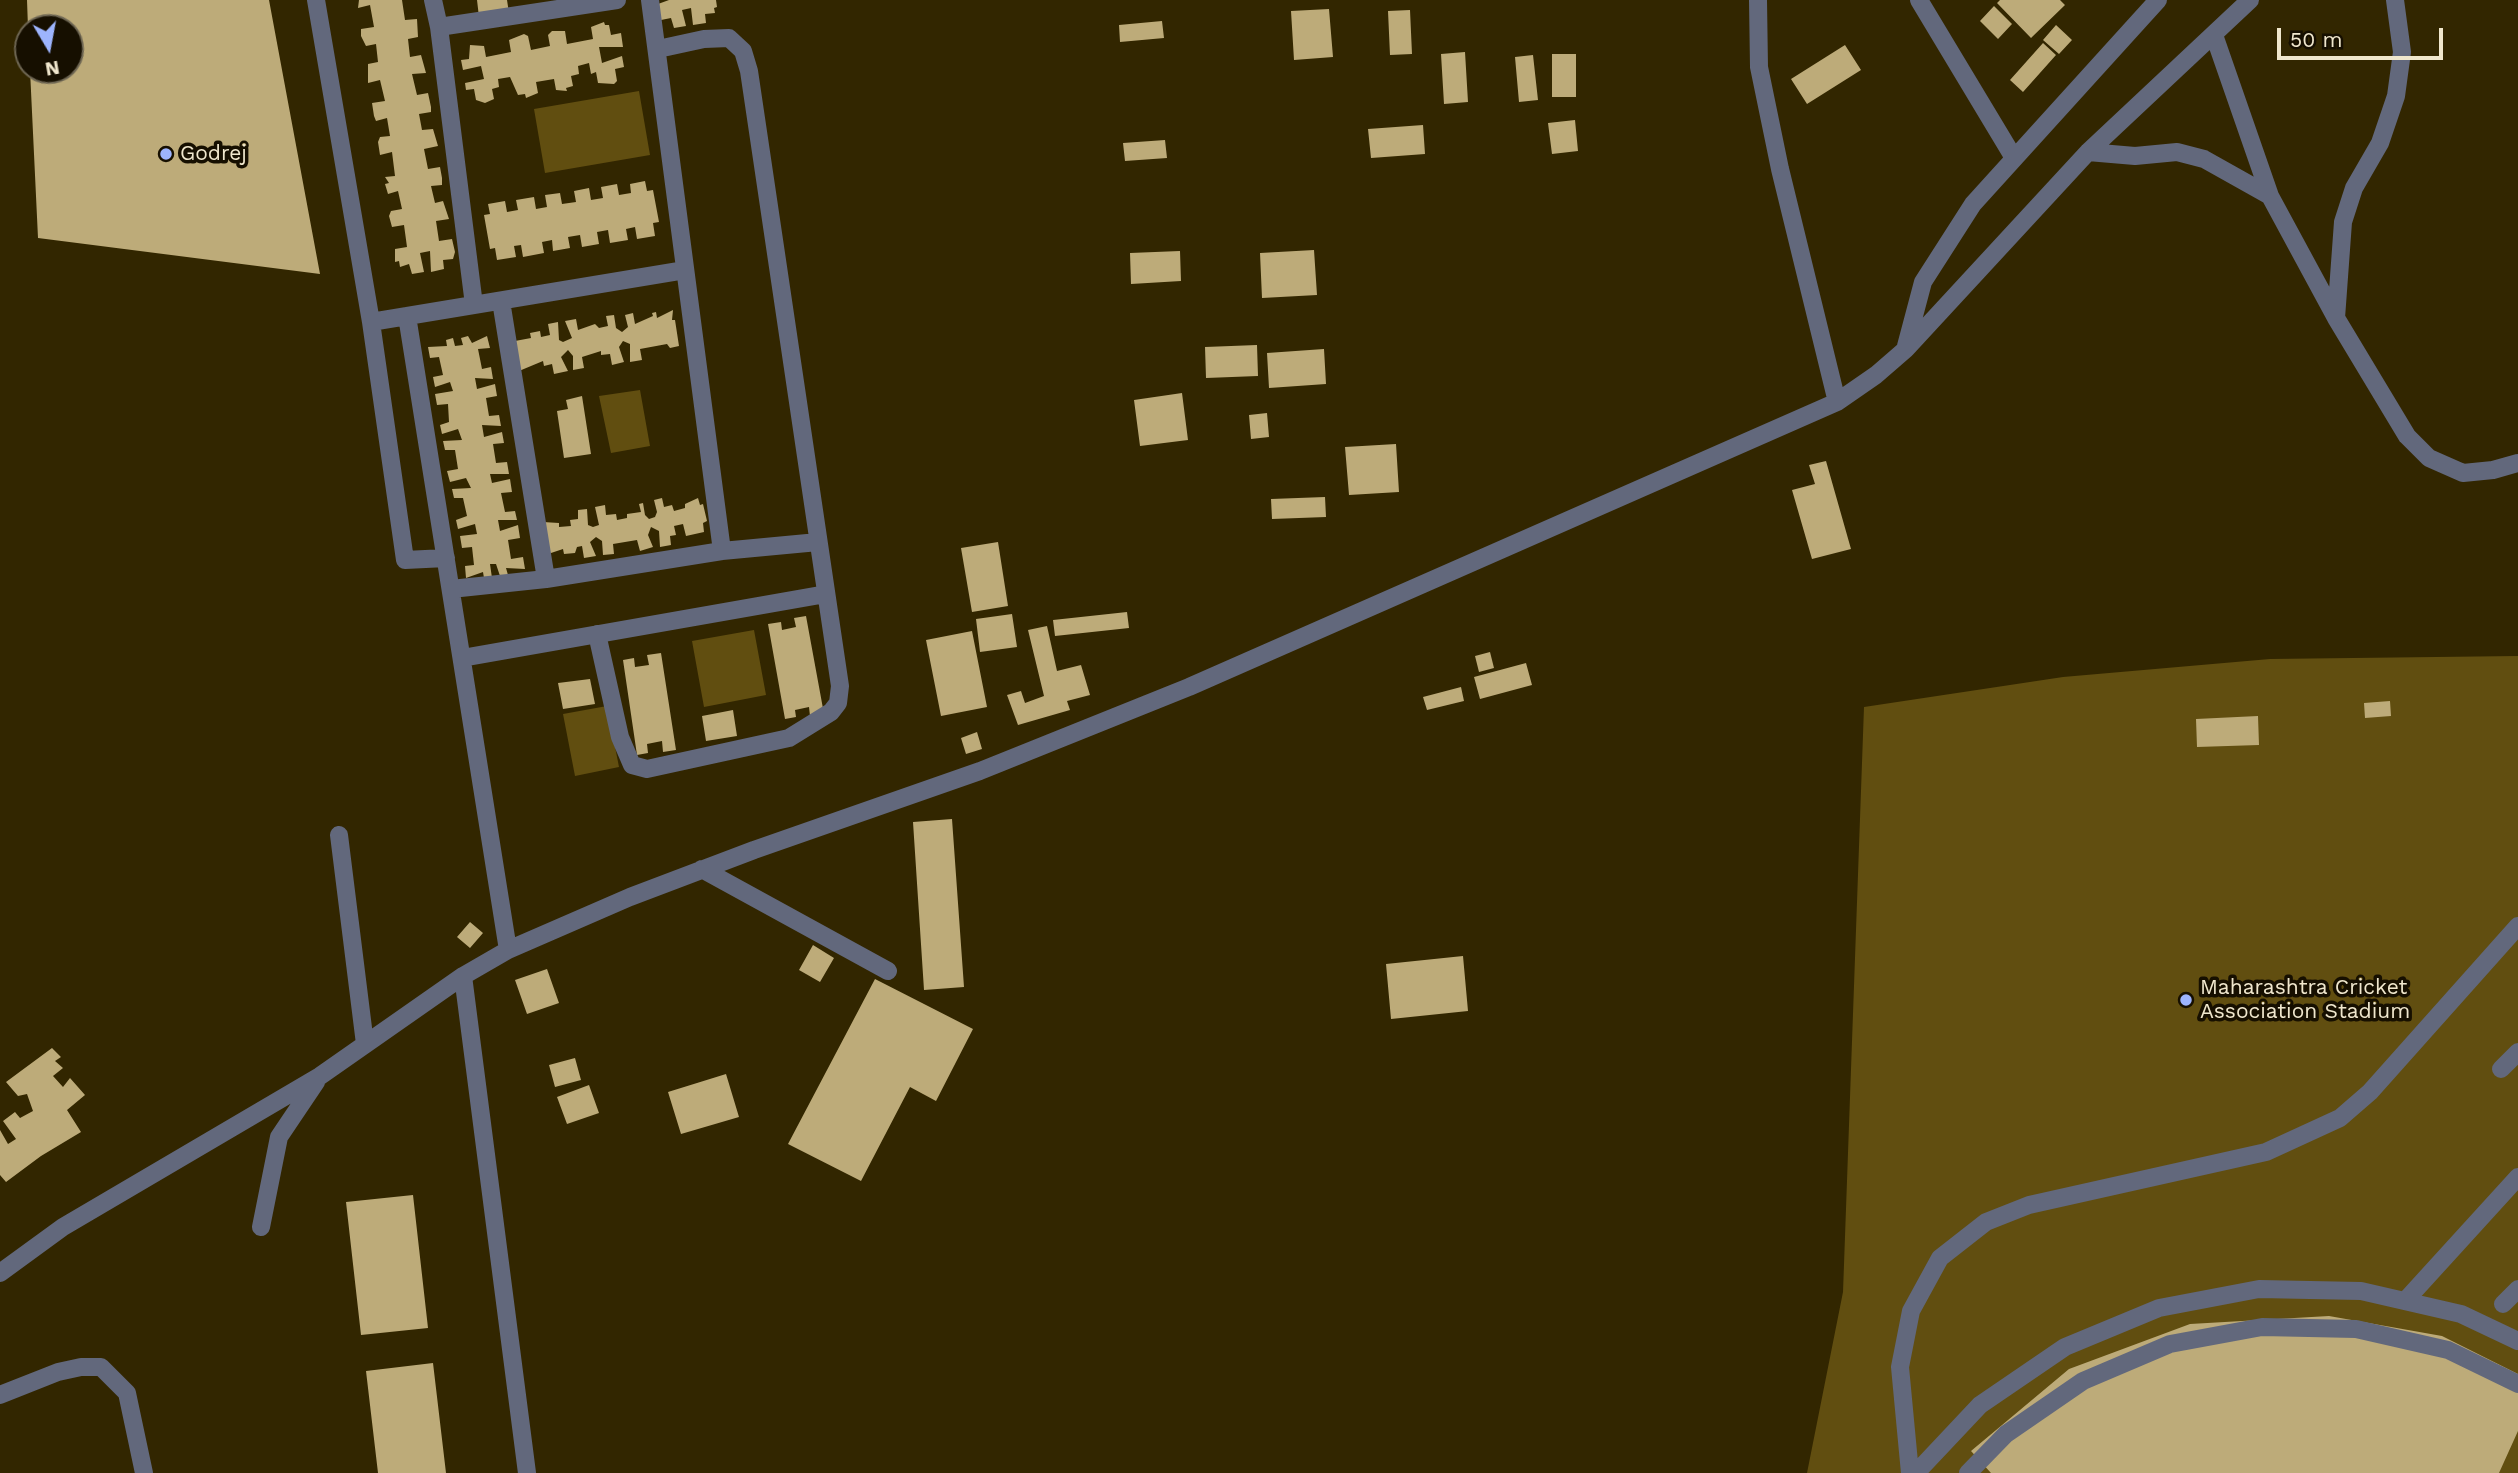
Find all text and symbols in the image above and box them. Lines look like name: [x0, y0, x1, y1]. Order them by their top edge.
north arrow: [14, 14, 84, 84]
scale bar: [2280, 14, 2446, 58]
text: 50 m: [2290, 27, 2342, 52]
text: N: [43, 56, 61, 81]
place label: Godrej: [180, 141, 247, 167]
marker: Godrej: [158, 146, 174, 162]
place label: Maharashtra Cricket Association Stadium: [2200, 975, 2410, 1025]
marker: Maharashtra Cricket Association Stadium: [2178, 992, 2194, 1008]

